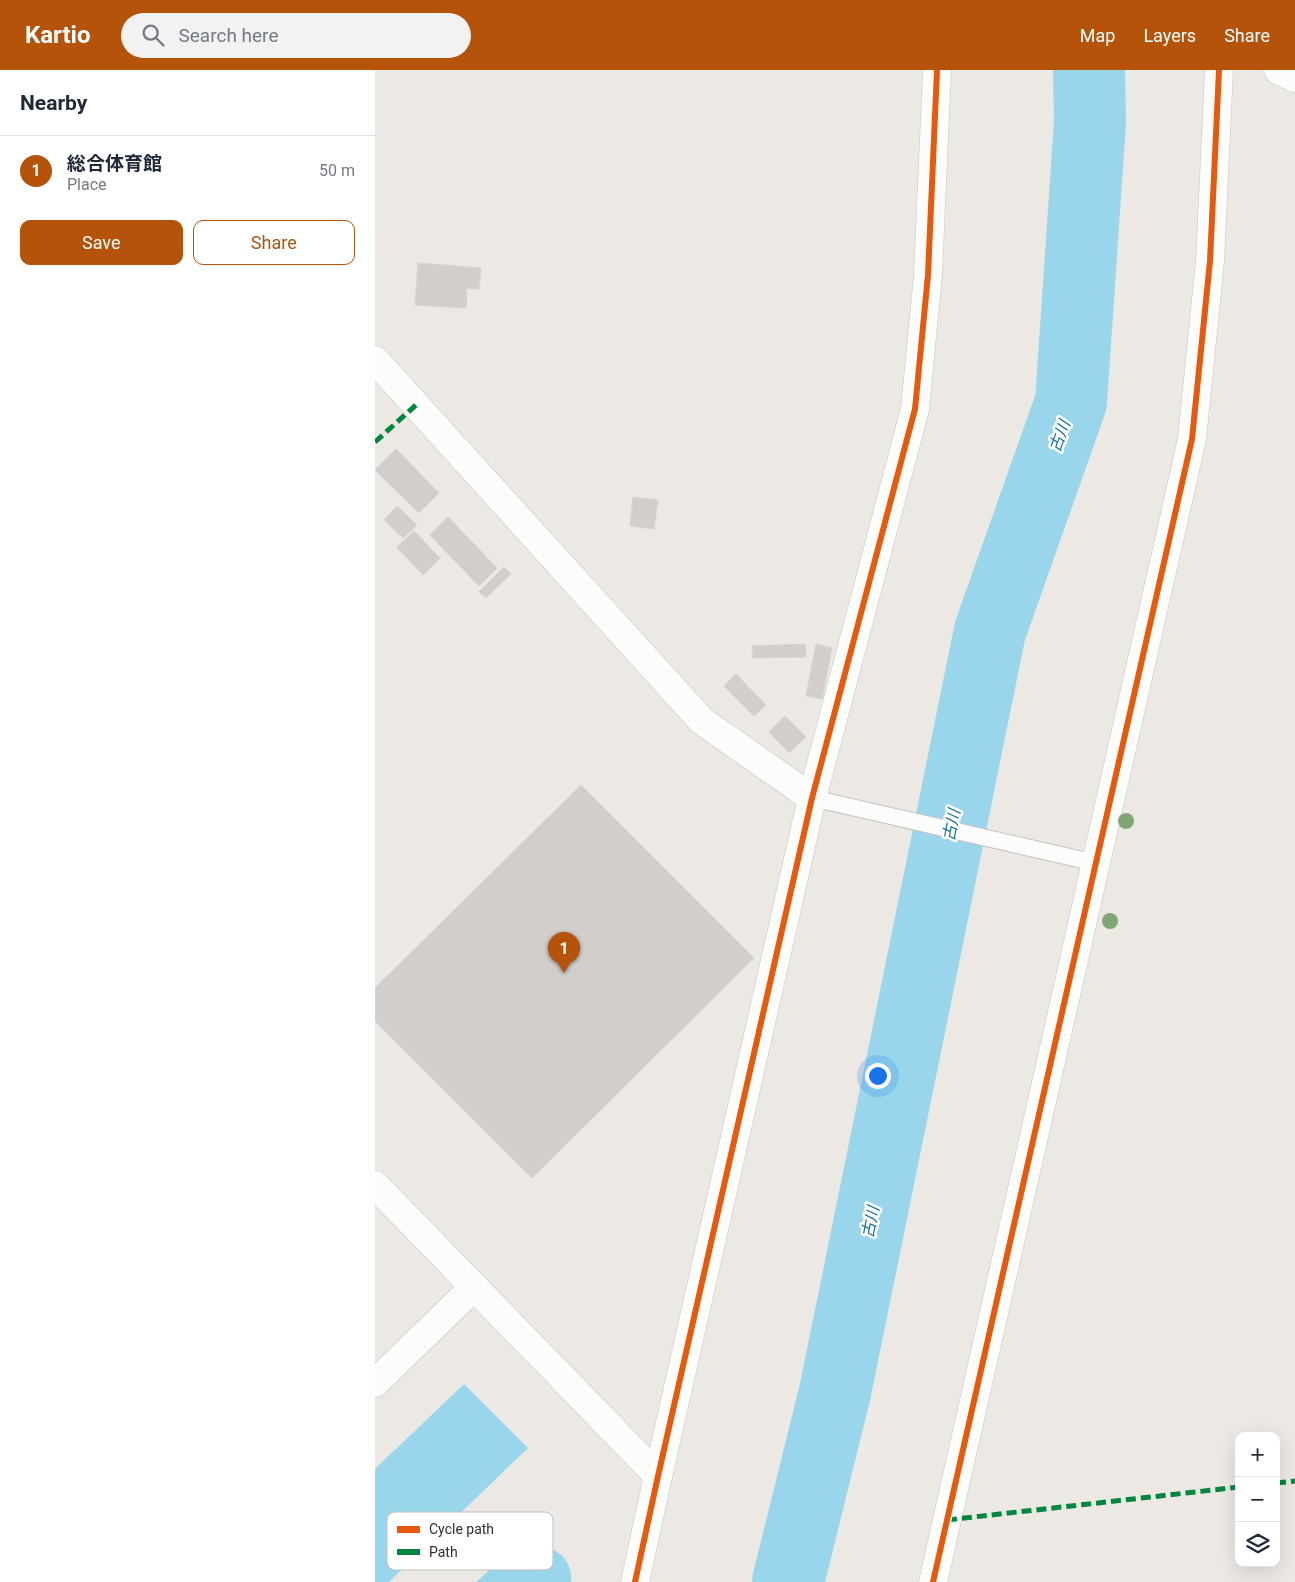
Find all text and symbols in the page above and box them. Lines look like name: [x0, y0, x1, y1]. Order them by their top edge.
search box: [121, 13, 471, 58]
text: Kartio: [25, 21, 91, 49]
icon: search: [139, 21, 167, 49]
text: Search here: [179, 24, 278, 47]
text: Map: [1080, 25, 1115, 46]
text: Layers: [1143, 25, 1196, 46]
text: Share: [1224, 25, 1270, 46]
text: Nearby: [20, 91, 87, 115]
text: 総合体育館: [67, 152, 162, 175]
text: 1: [31, 161, 41, 180]
text: 50 m: [319, 161, 355, 180]
text: Place: [67, 175, 107, 194]
button: Save: [20, 220, 183, 265]
button: Share: [193, 220, 355, 265]
water label: 古川: [1045, 416, 1075, 454]
water label: 古川: [939, 806, 964, 843]
pin: 1: [548, 932, 580, 973]
your location: [865, 1063, 891, 1089]
water label: 古川: [858, 1203, 883, 1240]
map controls: [1235, 1432, 1280, 1567]
button: +: [1235, 1432, 1280, 1477]
button: −: [1235, 1477, 1280, 1522]
legend: [387, 1512, 553, 1570]
text: Cycle path: [429, 1521, 494, 1537]
button: layers: [1235, 1522, 1280, 1567]
text: Path: [429, 1544, 458, 1560]

